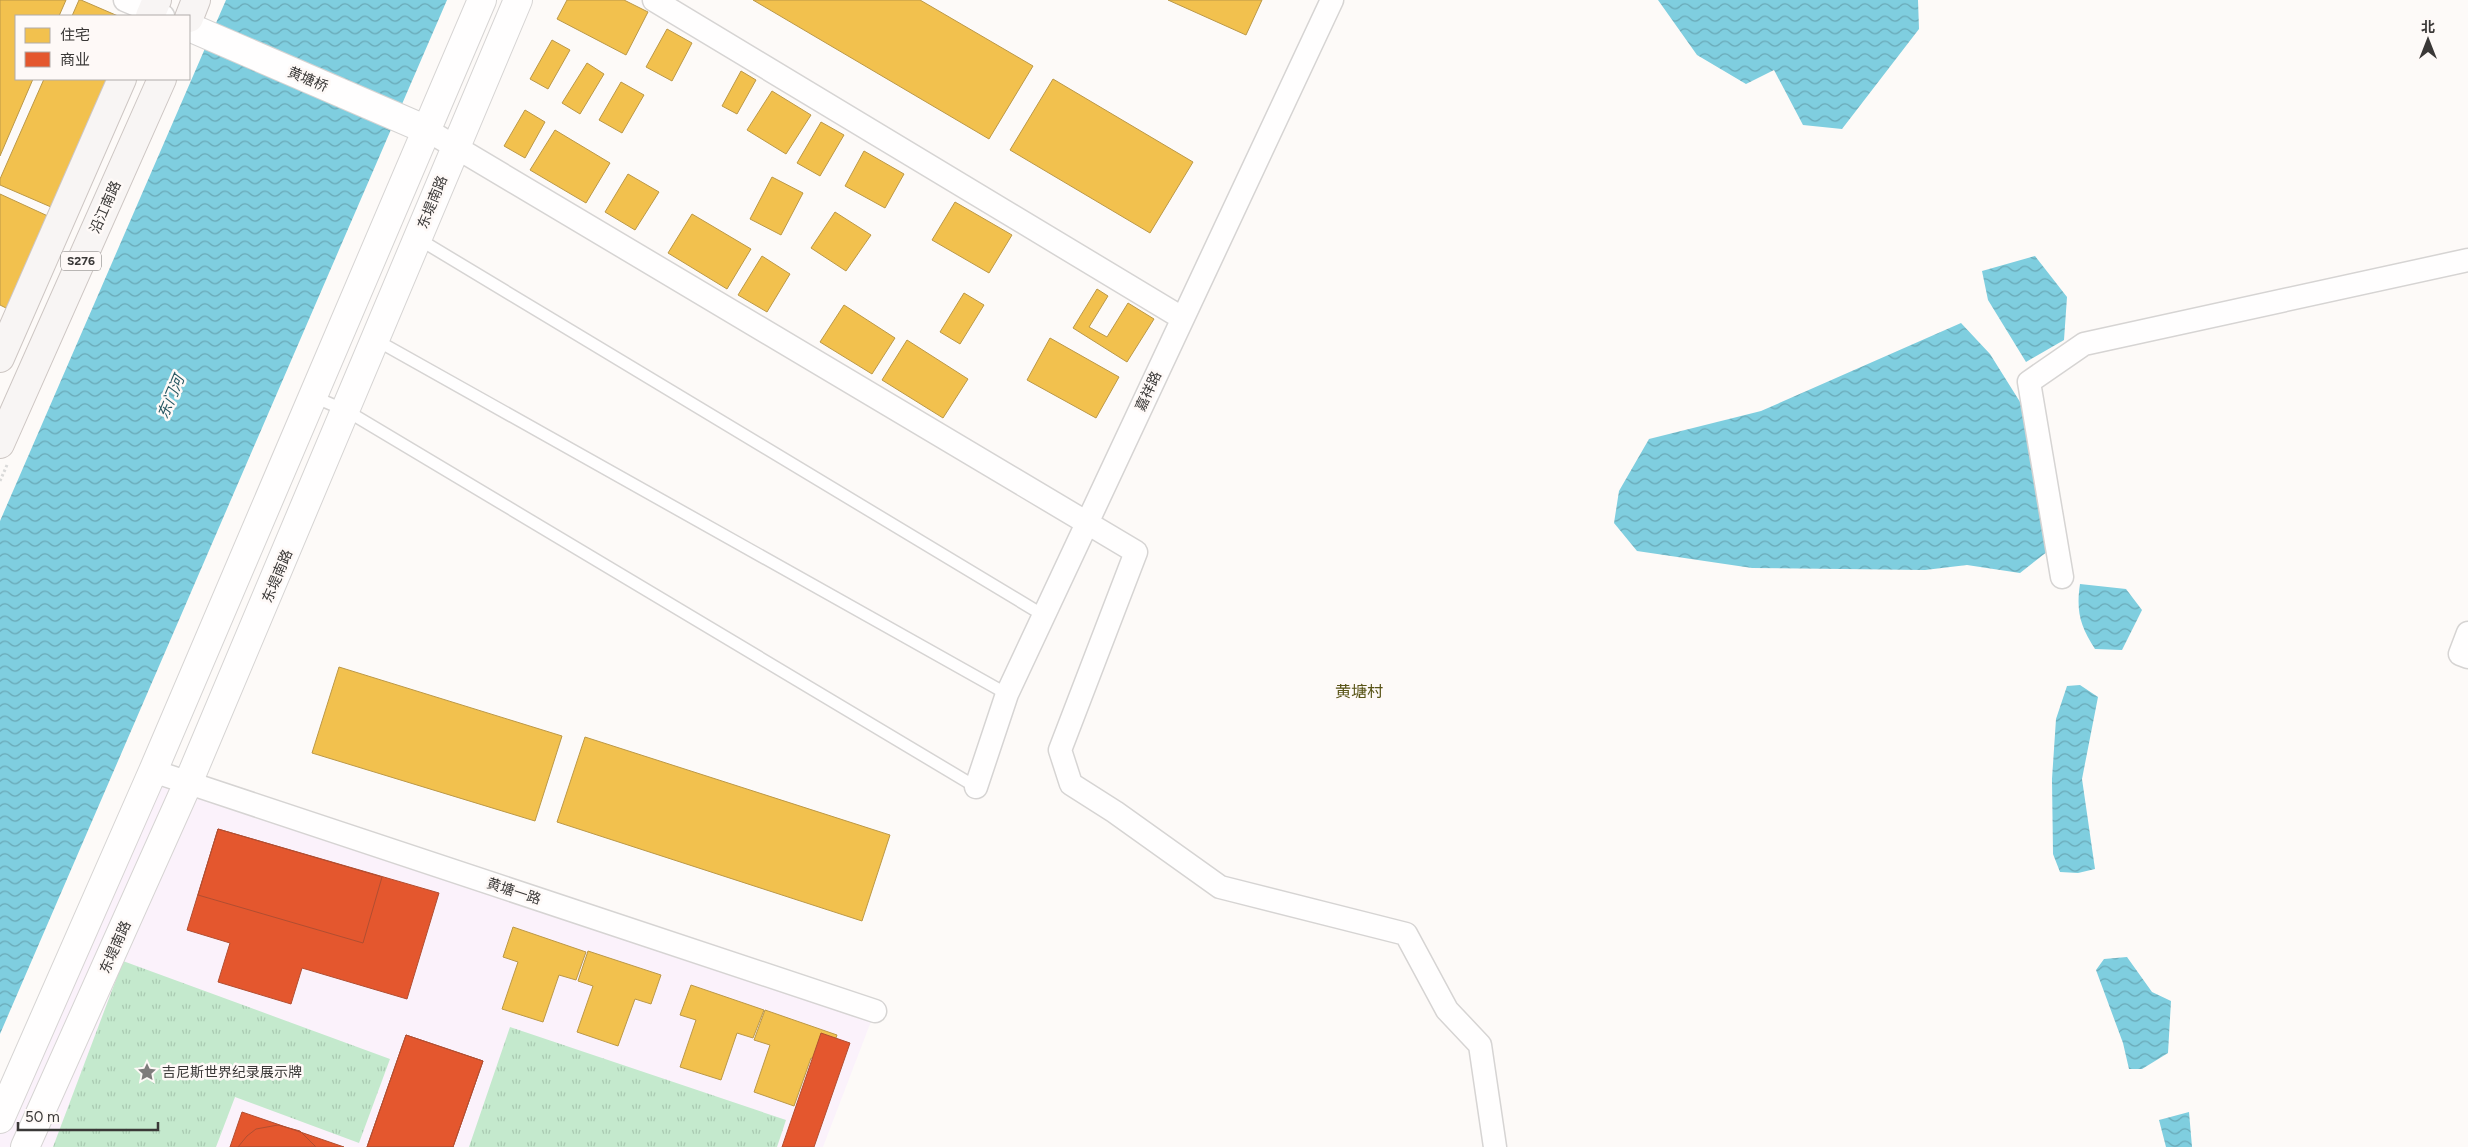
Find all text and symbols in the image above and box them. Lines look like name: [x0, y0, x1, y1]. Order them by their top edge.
legend: [15, 15, 190, 80]
north arrow: [2403, 15, 2453, 65]
text: 北: [2421, 19, 2435, 36]
text: 住宅: [60, 26, 90, 44]
text: 商业: [60, 51, 90, 69]
street label: 黄塘桥: [285, 63, 330, 95]
street label: 东堤南路: [414, 173, 451, 231]
street label: 沿江南路: [86, 178, 125, 236]
road number: S276: [61, 252, 101, 270]
street label: 嘉祥路: [1132, 369, 1165, 414]
water label: 东门河: [154, 370, 189, 421]
street label: 东堤南路: [259, 547, 296, 605]
district label: 黄塘村: [1335, 682, 1383, 701]
street label: 黄塘一路: [485, 875, 543, 908]
street label: 东堤南路: [96, 918, 135, 976]
place icon: 吉尼斯世界纪录展示牌: [136, 1061, 158, 1083]
place label: 吉尼斯世界纪录展示牌: [162, 1064, 302, 1081]
scale bar: [18, 1100, 158, 1132]
text: 50 m: [25, 1108, 60, 1126]

